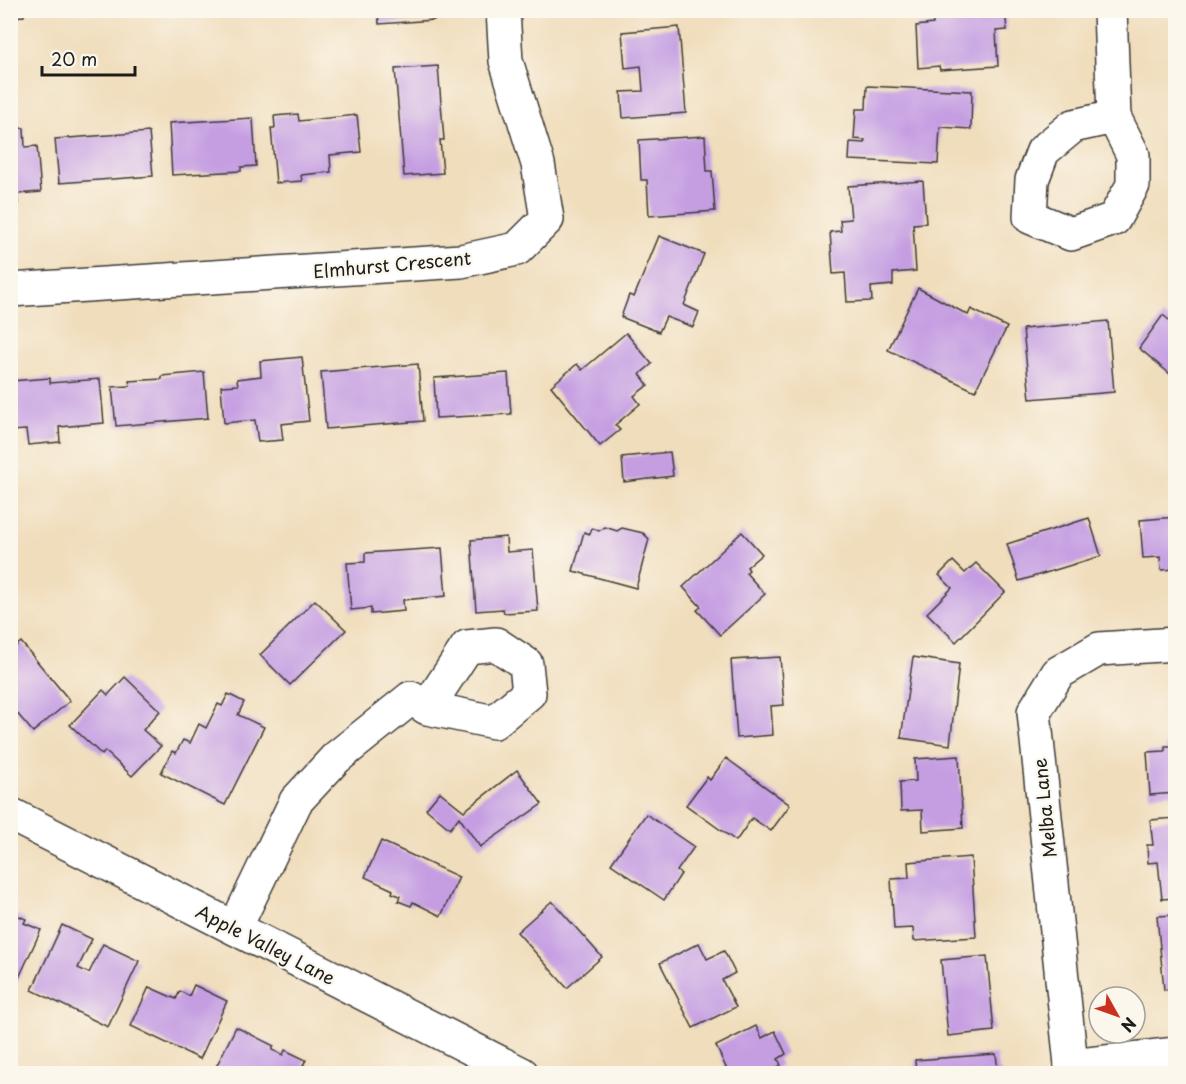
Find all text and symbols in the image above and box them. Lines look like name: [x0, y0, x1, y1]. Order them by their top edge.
scale bar: [42, 39, 135, 77]
text: 20 m: [51, 45, 97, 72]
street label: Elmhurst Crescent: [312, 244, 472, 284]
street label: Melba Lane: [1025, 757, 1063, 859]
street label: Apple Valley Lane: [192, 897, 340, 991]
north arrow: [1087, 985, 1147, 1045]
text: N: [1116, 1013, 1143, 1038]

